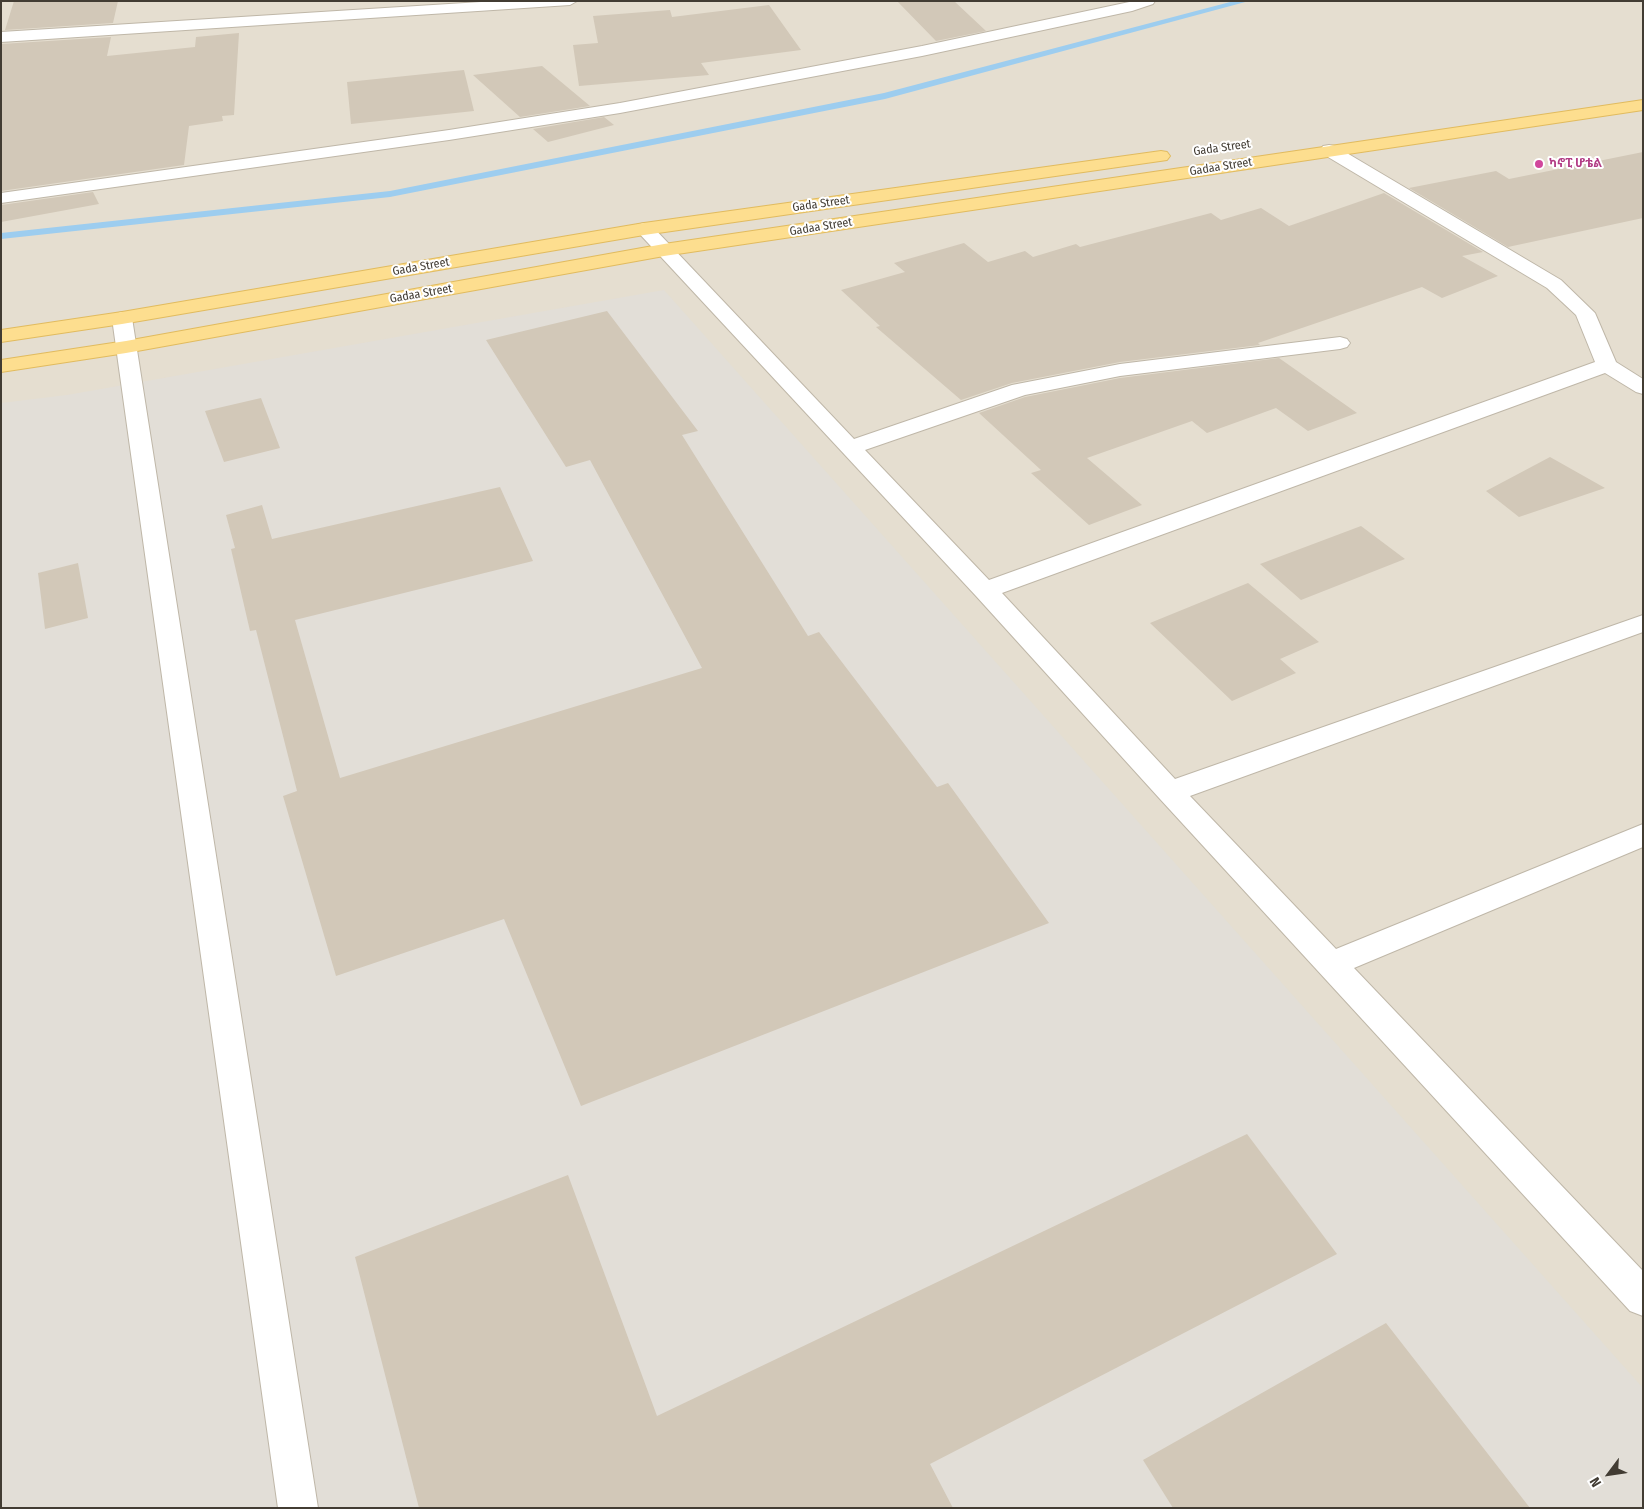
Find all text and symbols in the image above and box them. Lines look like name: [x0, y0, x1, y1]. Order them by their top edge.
street label: Gada Street: [1193, 137, 1251, 159]
street label: Gadaa Street: [1189, 155, 1253, 179]
place label: ካኖፒ ሆቴል: [1549, 157, 1602, 171]
marker: ካኖፒ ሆቴል: [1533, 158, 1545, 170]
street label: Gada Street: [792, 193, 850, 215]
street label: Gadaa Street: [789, 215, 853, 239]
street label: Gada Street: [391, 255, 451, 279]
street label: Gadaa Street: [389, 281, 453, 307]
north arrow: [1584, 1449, 1634, 1499]
text: N: [1586, 1474, 1605, 1490]

